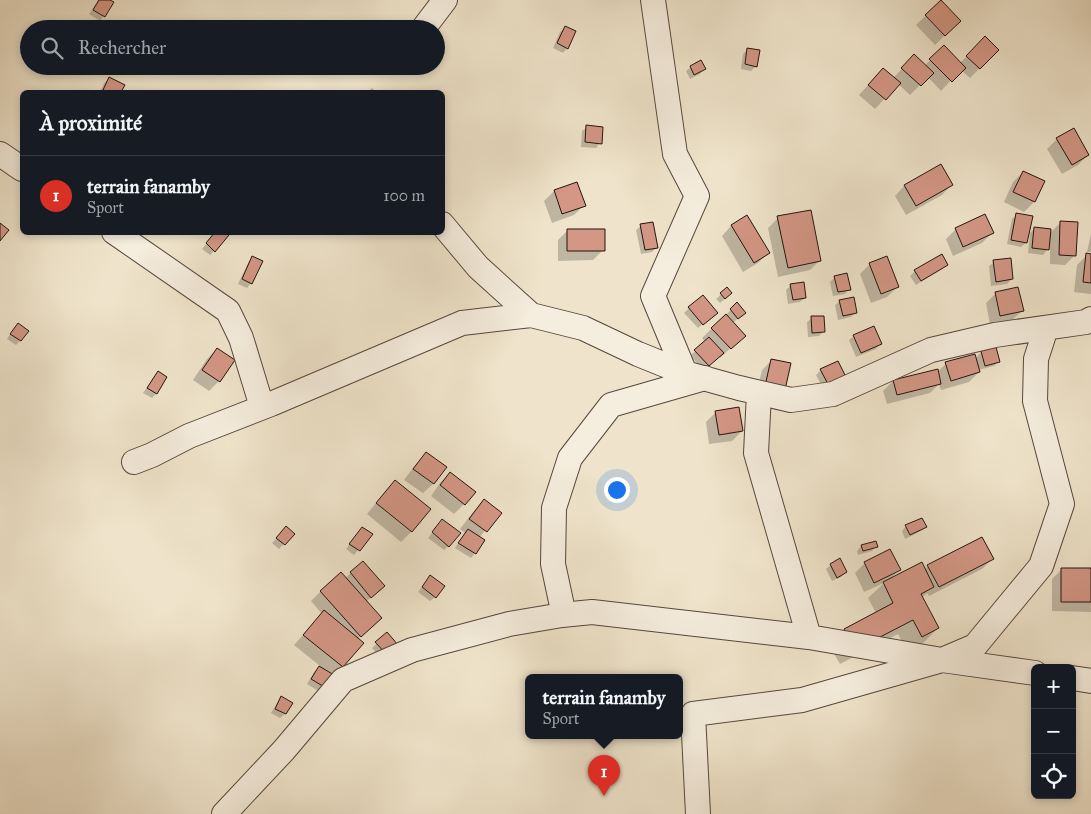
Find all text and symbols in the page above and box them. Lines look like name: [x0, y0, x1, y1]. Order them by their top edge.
search box: [20, 20, 445, 75]
icon: search: [38, 34, 66, 62]
text: Rechercher: [78, 36, 166, 59]
text: À proximité: [40, 110, 142, 136]
text: terrain fanamby: [87, 175, 210, 198]
text: 1: [53, 186, 59, 205]
text: 100 m: [383, 186, 425, 205]
text: Sport: [87, 198, 124, 217]
your location: [604, 477, 630, 503]
map controls: [1031, 664, 1076, 799]
button: +: [1031, 664, 1076, 709]
popup: [525, 674, 683, 739]
text: terrain fanamby: [543, 686, 666, 709]
text: Sport: [543, 709, 580, 728]
button: −: [1031, 709, 1076, 754]
button: locate: [1031, 754, 1076, 799]
pin: 1: [588, 755, 620, 796]

